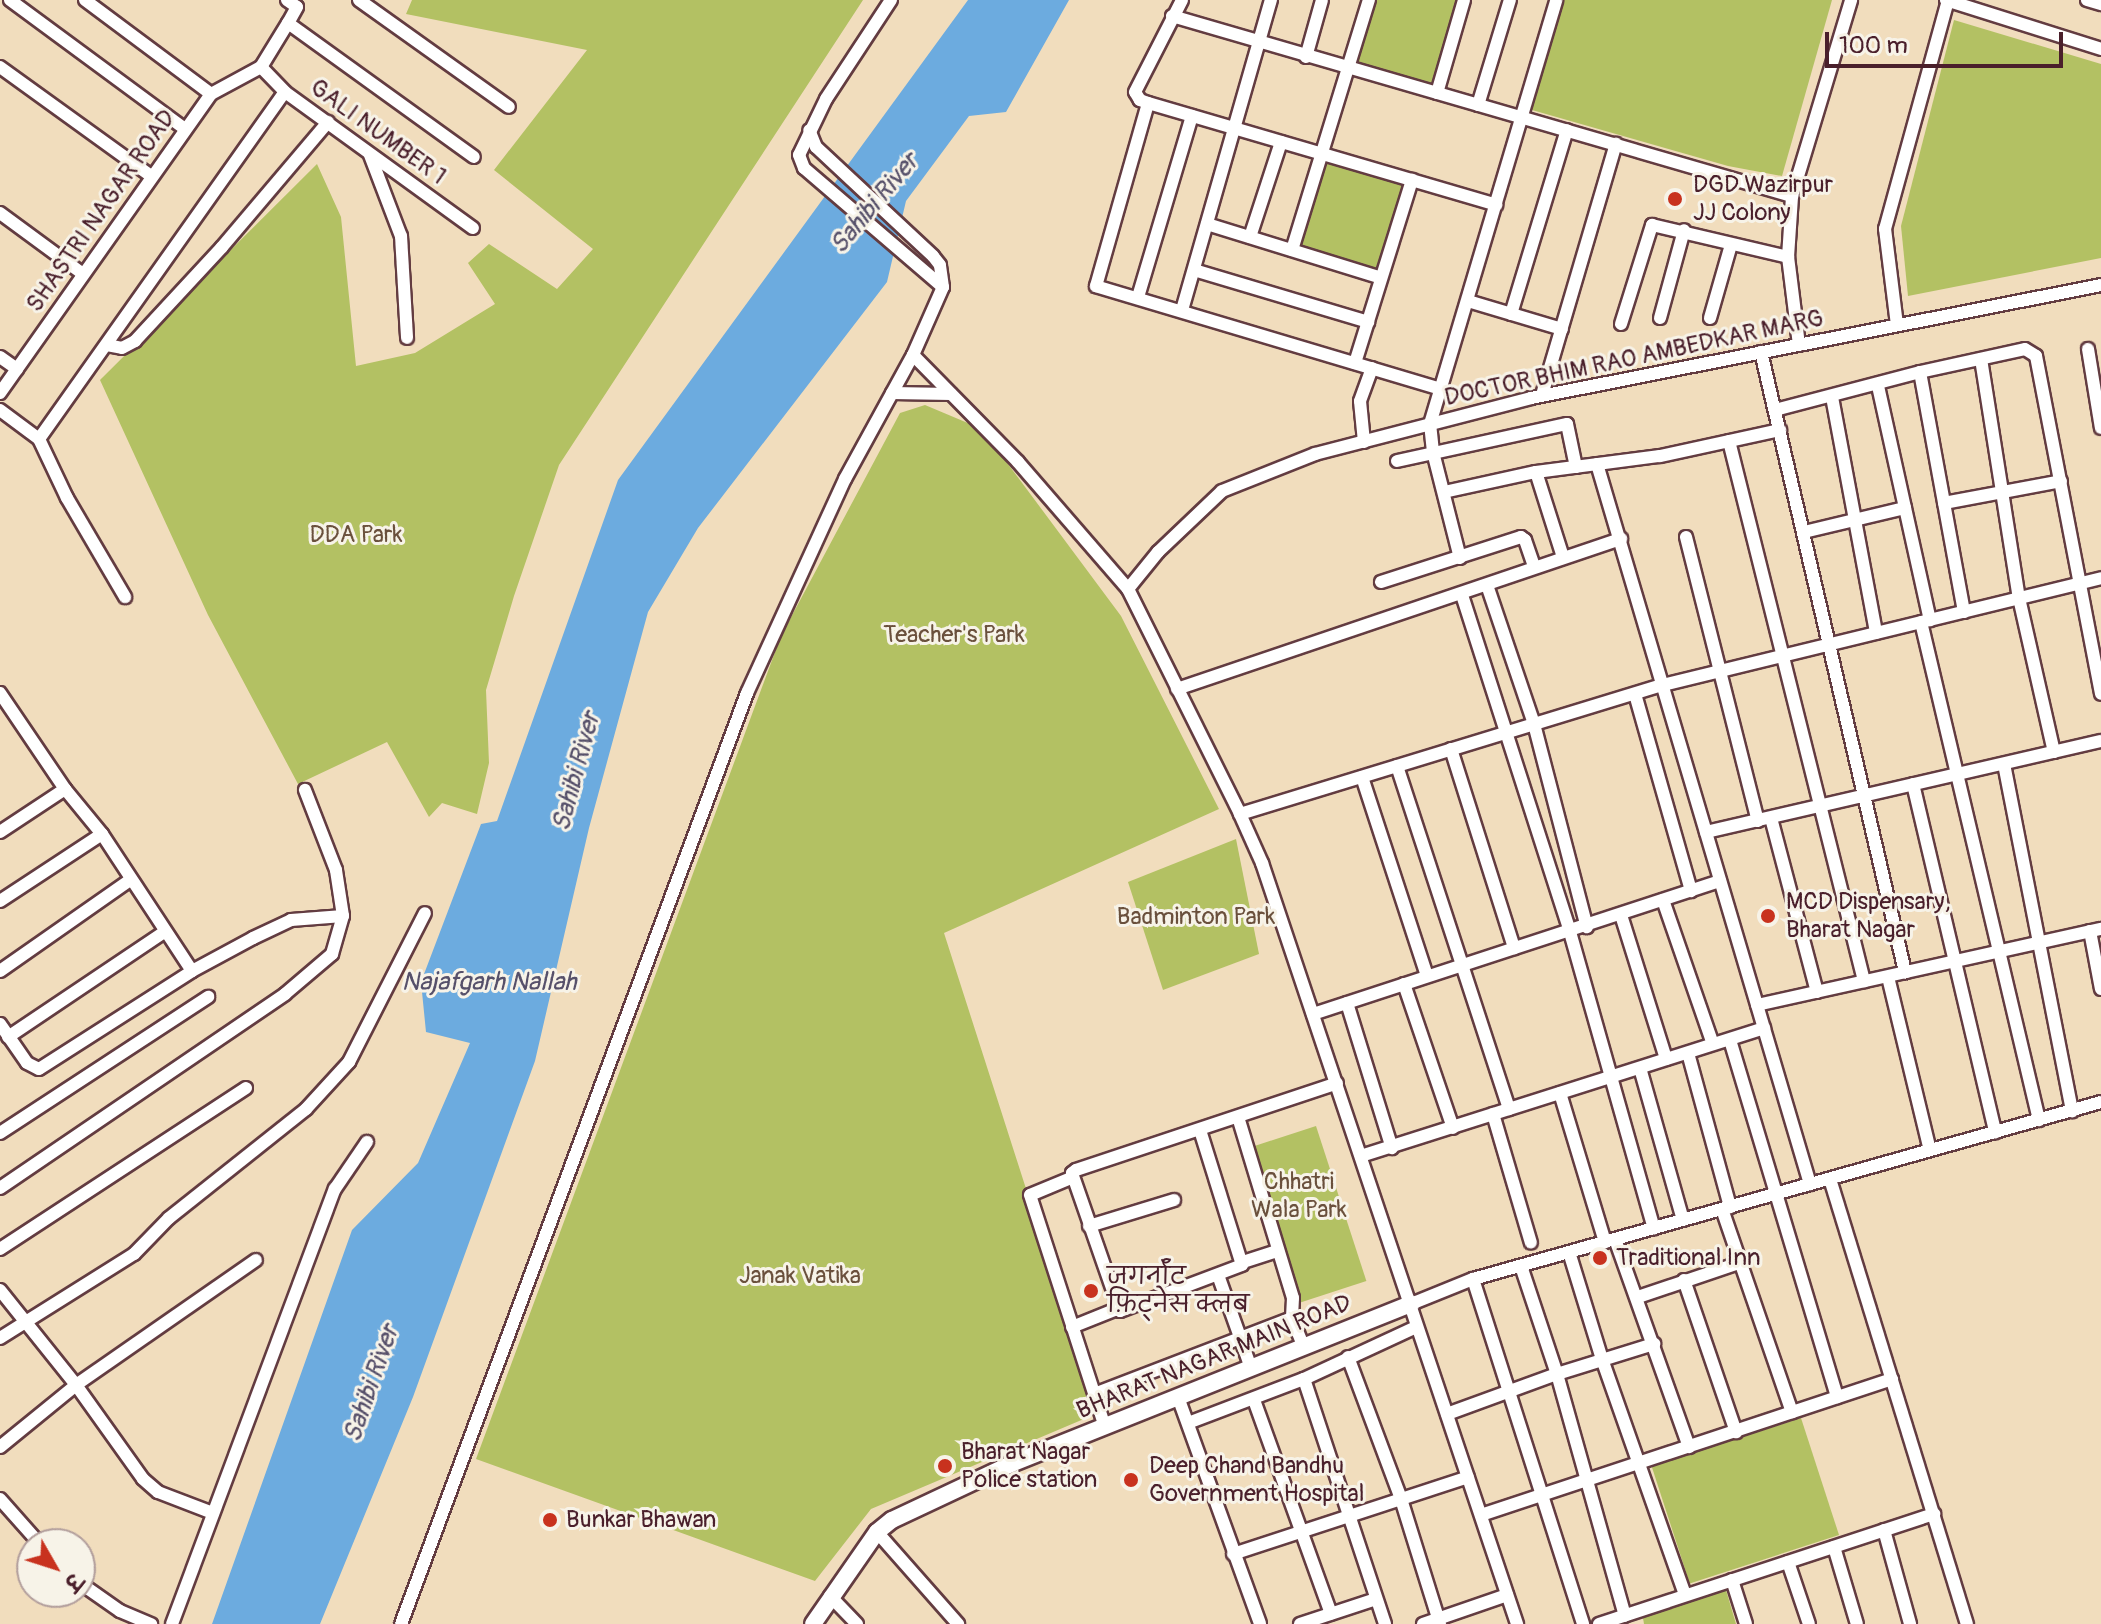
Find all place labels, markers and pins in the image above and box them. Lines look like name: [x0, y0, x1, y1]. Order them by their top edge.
place label: DGD Wazirpur JJ Colony: [1693, 171, 1833, 227]
marker: DGD Wazirpur JJ Colony: [1664, 188, 1686, 210]
place label: MCD Dispensary, Bharat Nagar: [1786, 888, 1951, 944]
marker: MCD Dispensary, Bharat Nagar: [1757, 905, 1779, 927]
place label: Traditional Inn: [1616, 1244, 1761, 1272]
marker: Traditional Inn: [1591, 1249, 1609, 1267]
place label: जगर्नॉट फ़िट्नेस क्लब: [1107, 1263, 1249, 1319]
marker: जगर्नॉट फ़िट्नेस क्लब: [1082, 1282, 1100, 1300]
place label: Bharat Nagar Police station: [961, 1438, 1097, 1494]
place label: Deep Chand Bandhu Government Hospital: [1149, 1452, 1364, 1508]
marker: Bharat Nagar Police station: [936, 1457, 954, 1475]
marker: Deep Chand Bandhu Government Hospital: [1120, 1469, 1142, 1491]
place label: Bunkar Bhawan: [566, 1506, 716, 1534]
marker: Bunkar Bhawan: [541, 1511, 559, 1529]

